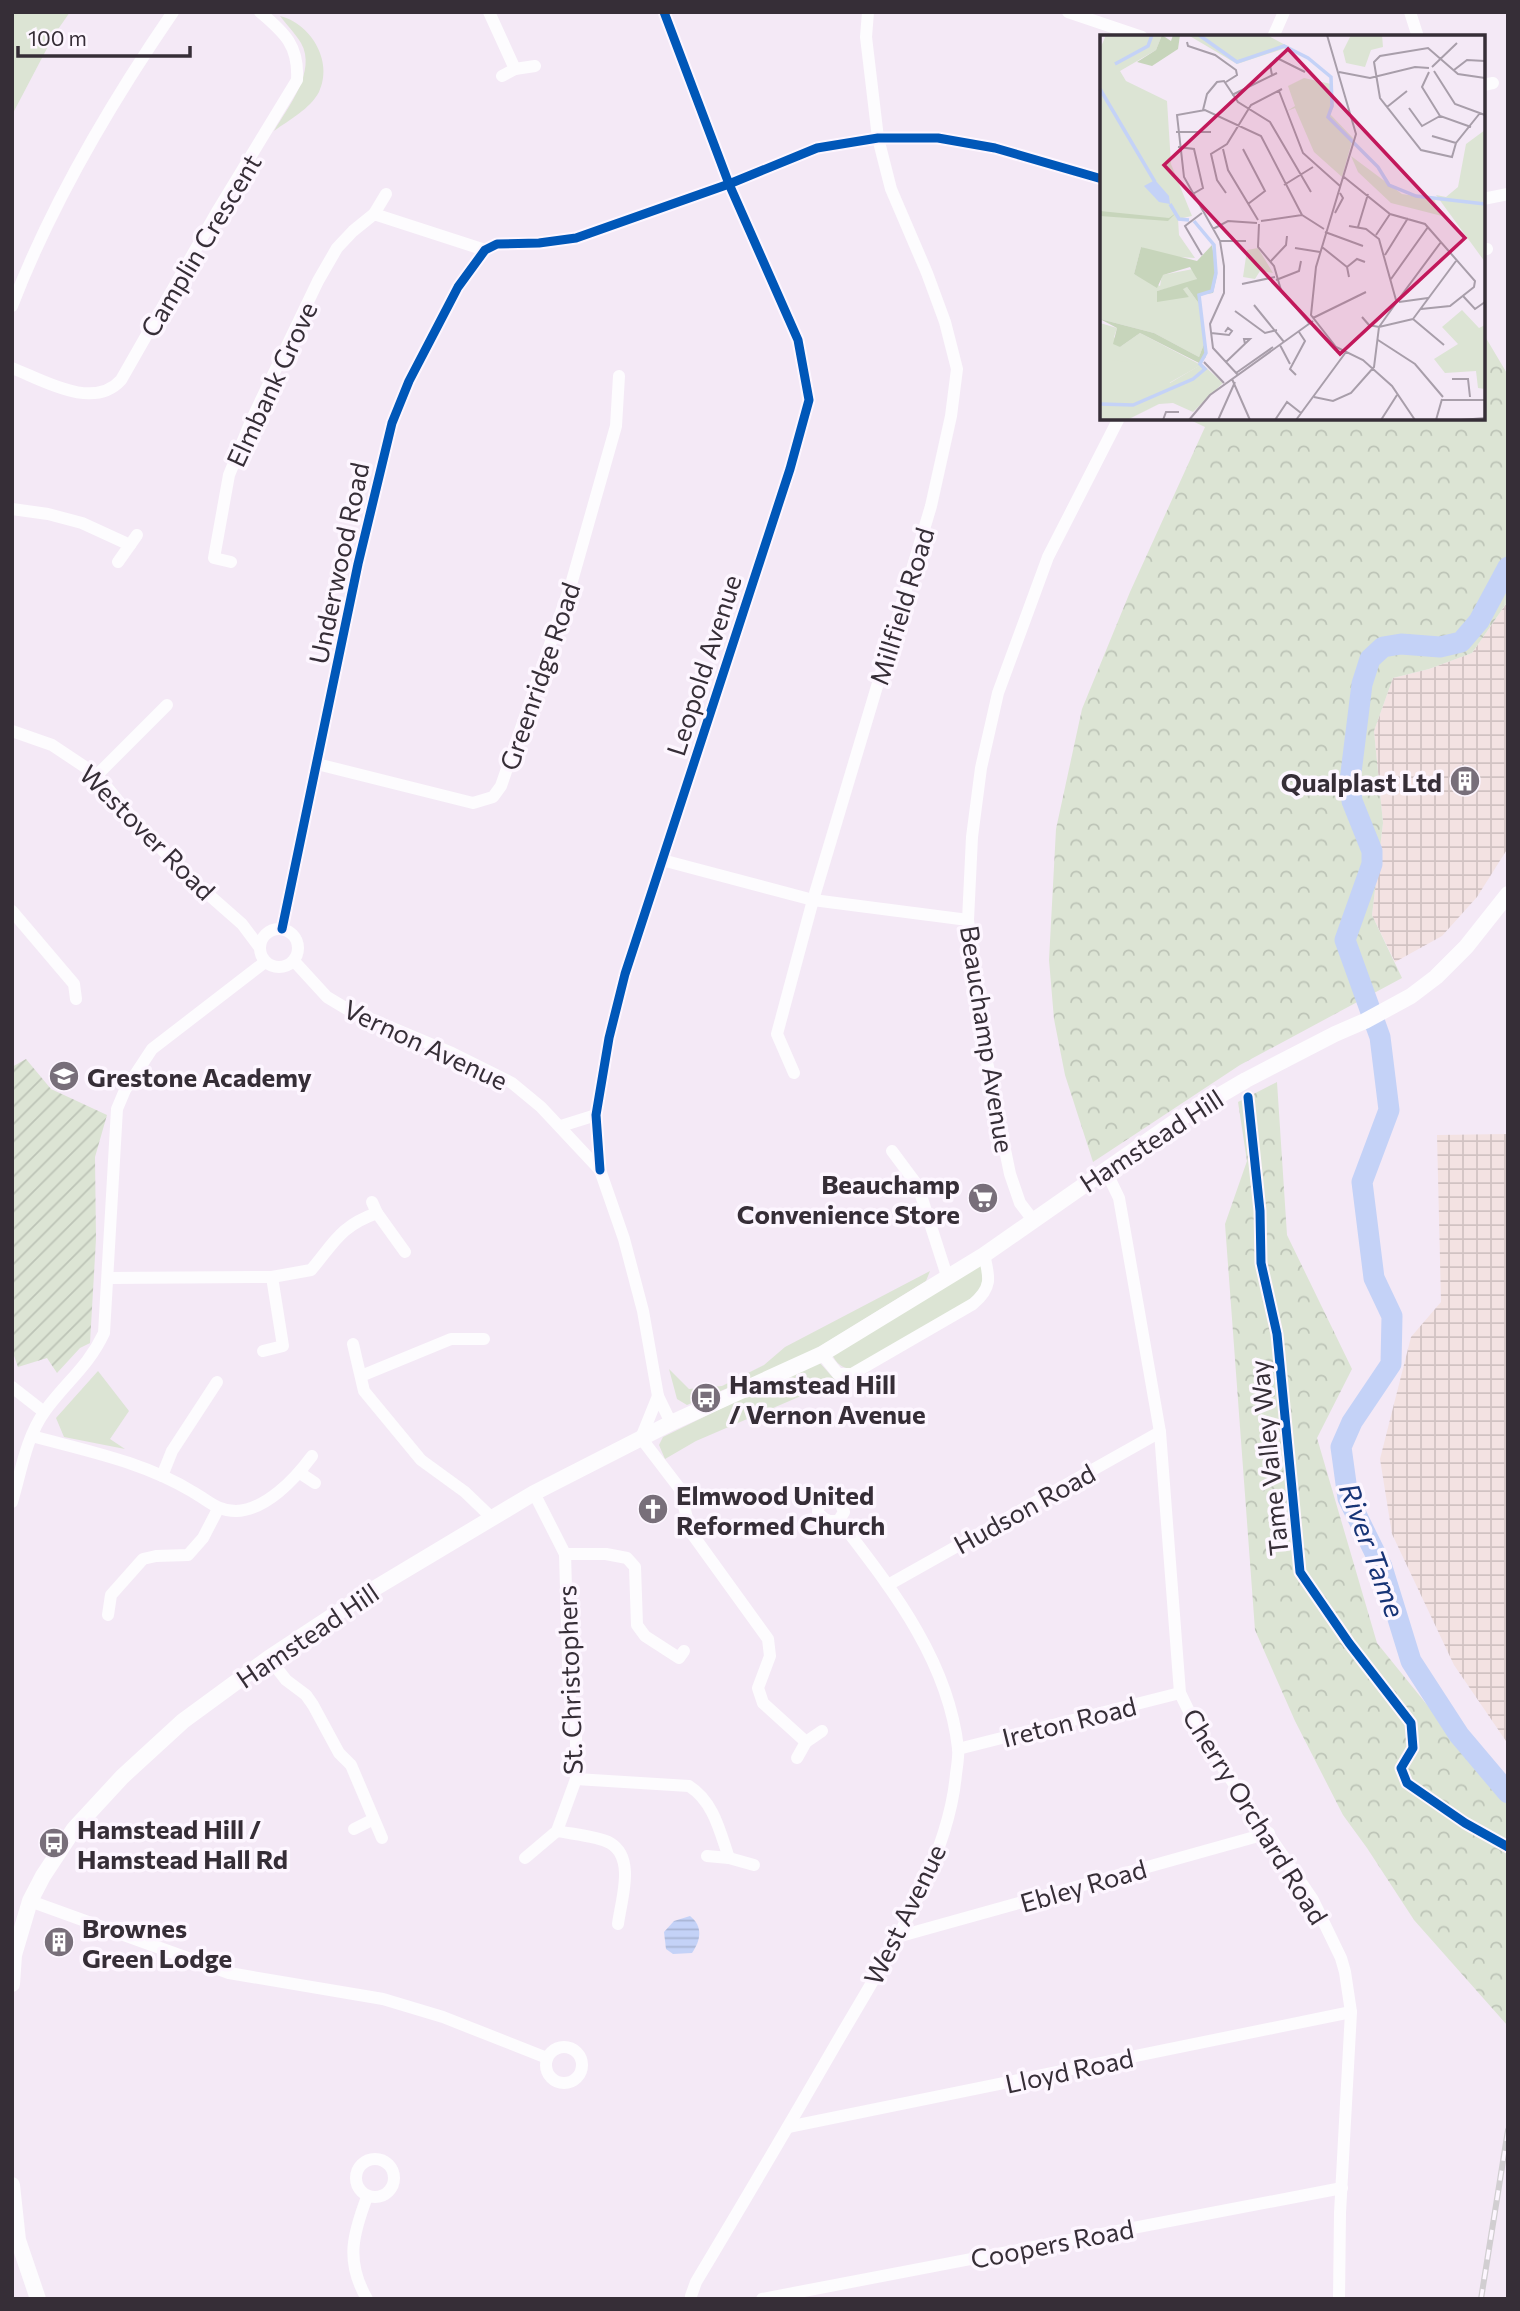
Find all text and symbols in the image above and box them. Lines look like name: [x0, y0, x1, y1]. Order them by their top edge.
scale bar: [18, 14, 189, 58]
text: 100 m: [28, 25, 87, 50]
inset map: [1100, 35, 1485, 420]
street label: Camplin Crescent: [133, 148, 267, 342]
street label: Elmbank Grove: [219, 297, 323, 471]
street label: Underwood Road: [302, 459, 374, 667]
street label: Millfield Road: [862, 524, 940, 688]
street label: Leopold Avenue: [659, 571, 747, 759]
street label: Greenridge Road: [492, 578, 586, 774]
street label: Westover Road: [74, 758, 222, 906]
building icon: Qualplast Ltd: [1448, 764, 1482, 798]
place label: Qualplast Ltd: [1281, 766, 1442, 797]
street label: Beauchamp Avenue: [955, 923, 1021, 1155]
street label: Vernon Avenue: [339, 993, 513, 1095]
school or university icon: Grestone Academy: [47, 1059, 81, 1093]
place label: Grestone Academy: [87, 1061, 312, 1092]
street label: Hamstead Hill: [1073, 1082, 1229, 1198]
place label: Beauchamp Convenience Store: [737, 1168, 960, 1229]
supermarket icon: Beauchamp Convenience Store: [966, 1181, 1000, 1215]
street label: Tame Valley Way: [1242, 1359, 1294, 1557]
place label: Hamstead Hill / Vernon Avenue: [729, 1368, 926, 1429]
bus stop icon: Hamstead Hill / Vernon Avenue: [689, 1381, 723, 1415]
street label: Hudson Road: [948, 1456, 1100, 1560]
water label: River Tame: [1333, 1478, 1413, 1622]
place label: Elmwood United Reformed Church: [676, 1479, 885, 1540]
church icon: Elmwood United Reformed Church: [636, 1492, 670, 1526]
street label: Hamstead Hill: [230, 1576, 384, 1694]
street label: St. Christophers: [550, 1584, 588, 1776]
street label: Ireton Road: [999, 1689, 1139, 1753]
street label: Cherry Orchard Road: [1177, 1702, 1335, 1930]
place label: Hamstead Hill / Hamstead Hall Rd: [77, 1813, 288, 1874]
bus stop icon: Hamstead Hill / Hamstead Hall Rd: [37, 1826, 71, 1860]
street label: West Avenue: [857, 1839, 951, 1989]
street label: Ebley Road: [1016, 1852, 1150, 1918]
place label: Brownes Green Lodge: [82, 1912, 232, 1973]
building icon: Brownes Green Lodge: [42, 1925, 76, 1959]
street label: Lloyd Road: [1002, 2041, 1136, 2099]
street label: Coopers Road: [968, 2212, 1136, 2274]

